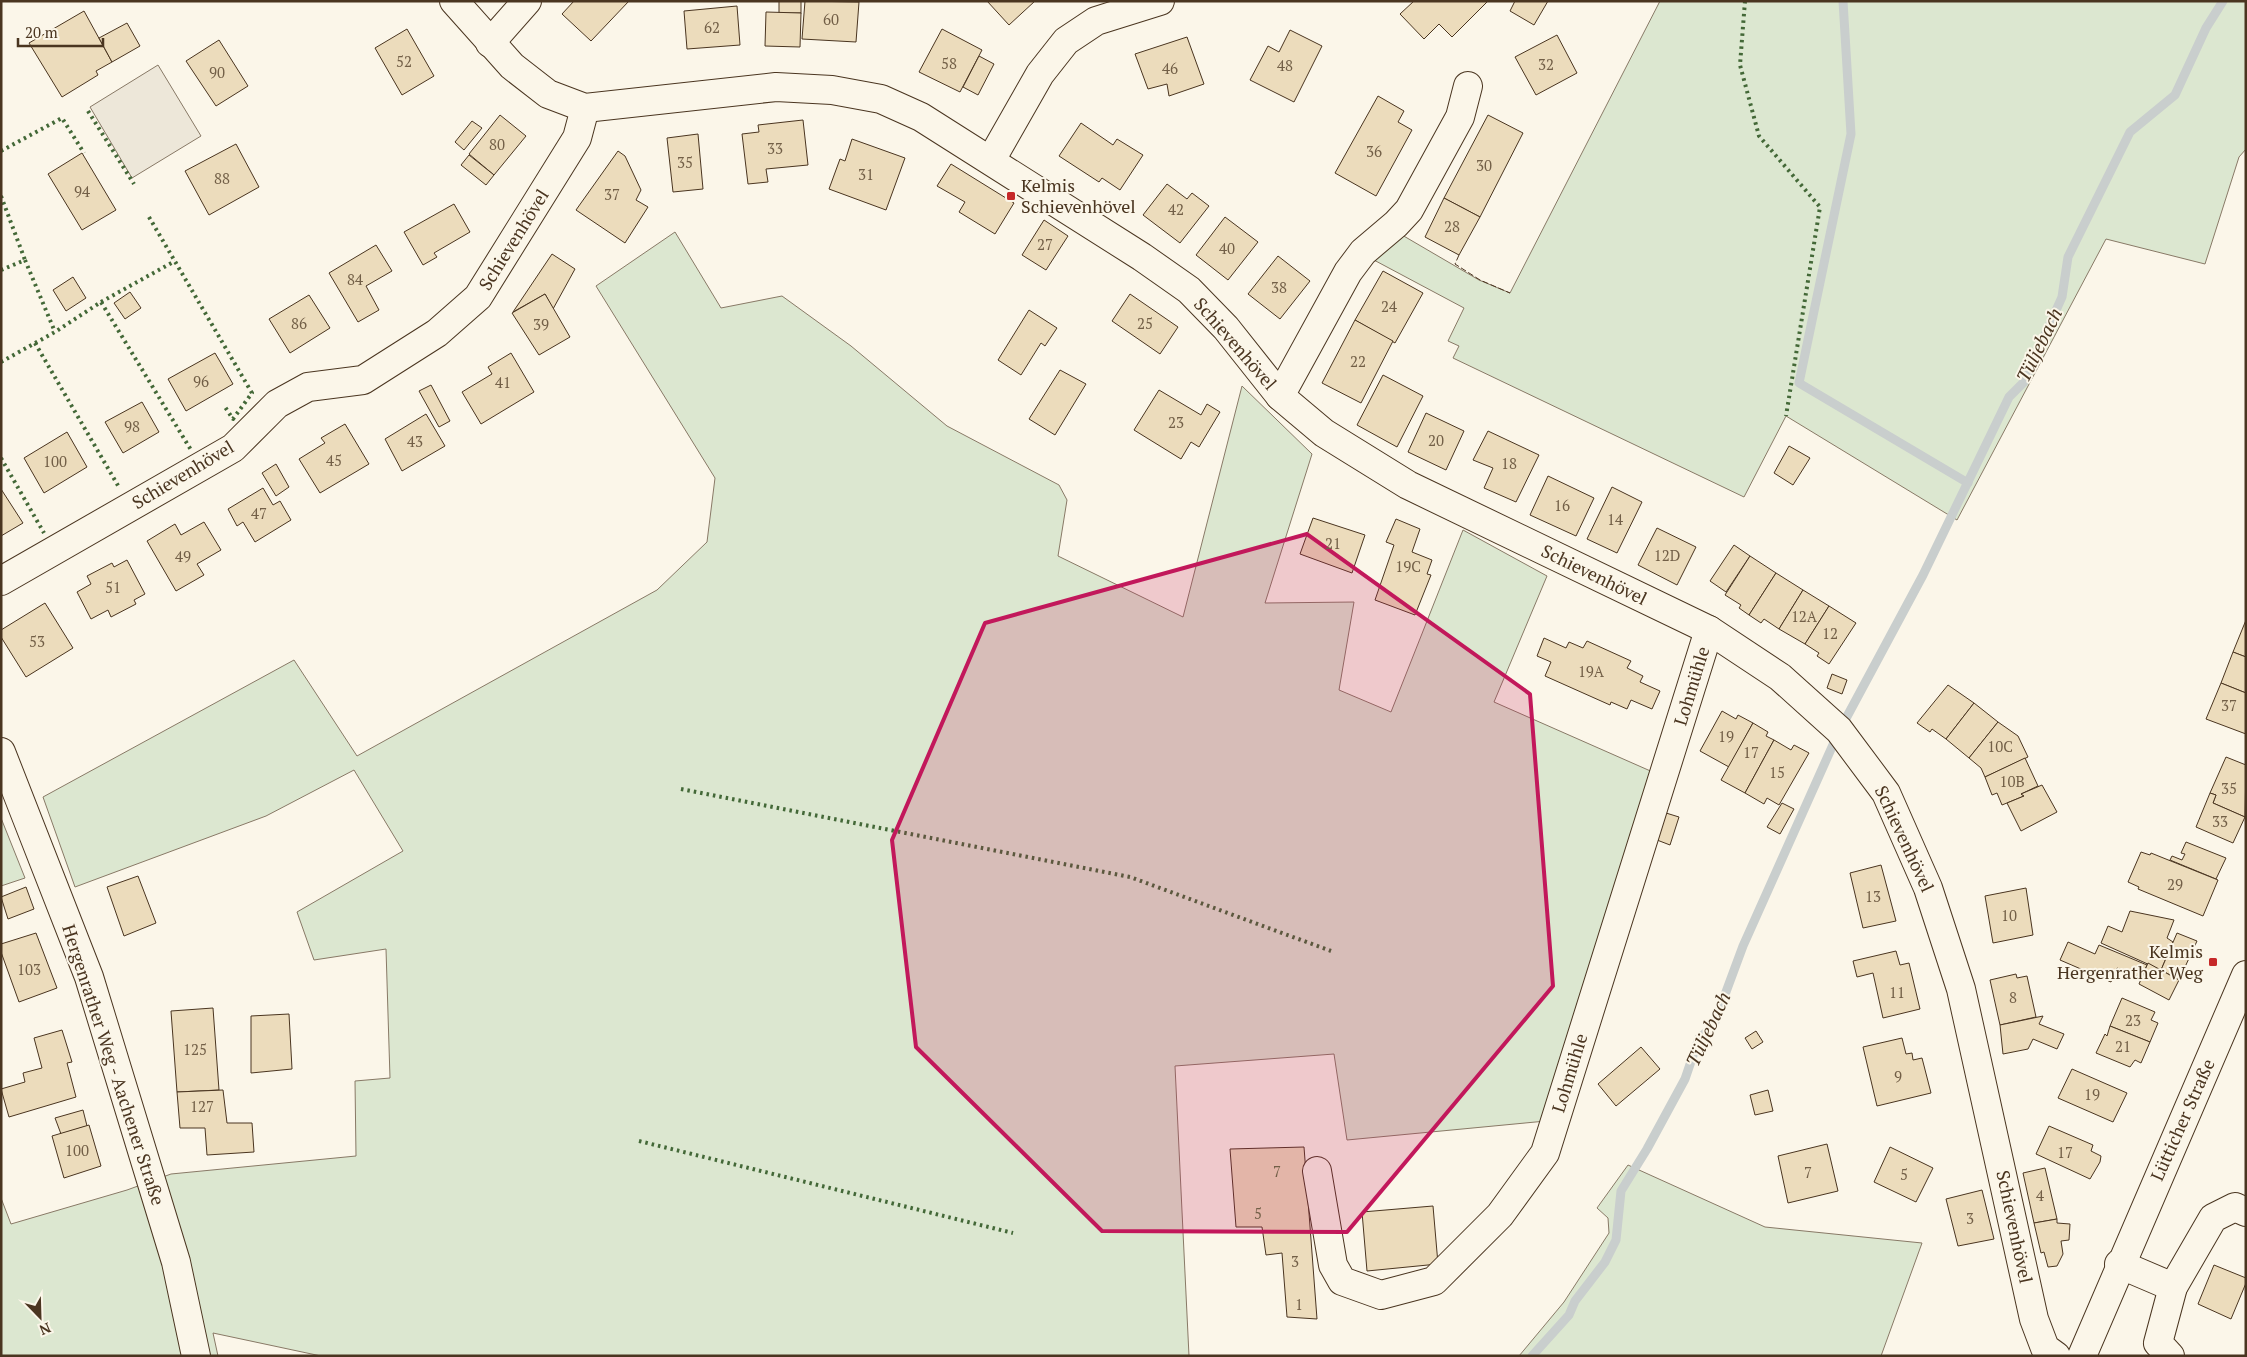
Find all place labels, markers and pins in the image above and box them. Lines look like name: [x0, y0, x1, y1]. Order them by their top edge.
place label: Kelmis Schievenhövel: [1021, 173, 1136, 218]
marker: Kelmis Schievenhövel: [1005, 190, 1017, 202]
place label: Kelmis Hergenrather Weg: [2057, 939, 2204, 984]
marker: Kelmis Hergenrather Weg: [2207, 956, 2219, 968]

